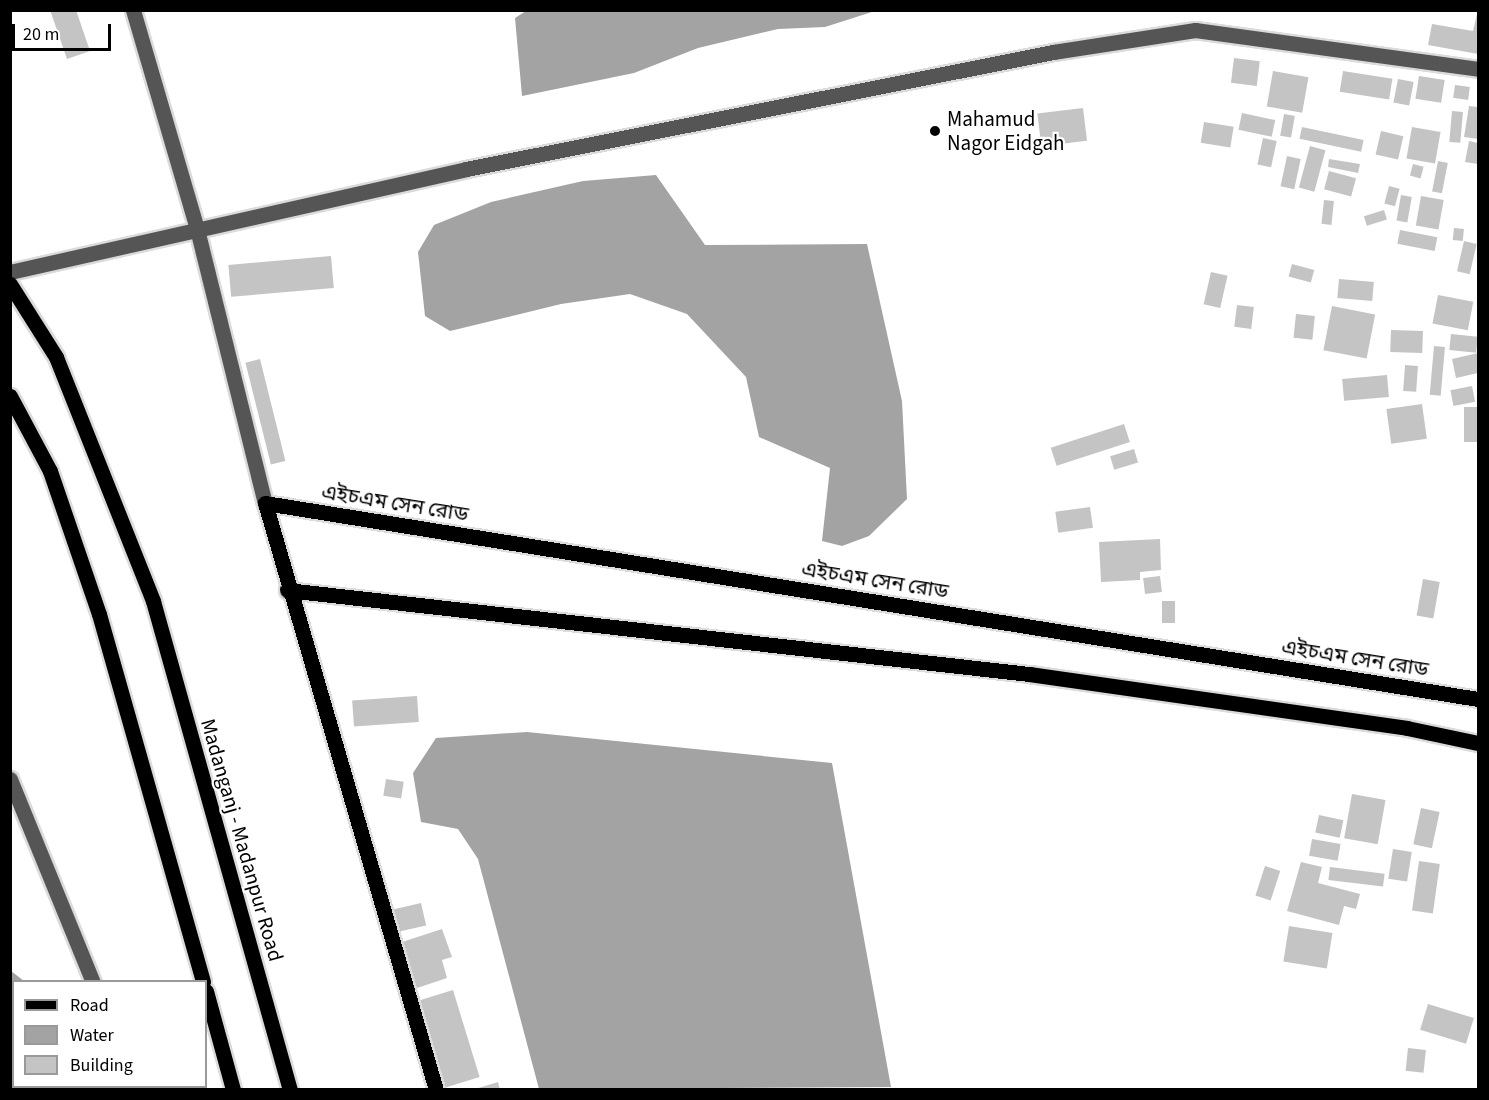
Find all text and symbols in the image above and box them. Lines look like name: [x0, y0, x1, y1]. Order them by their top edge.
scale bar: [15, 12, 114, 50]
text: 20 m: [23, 22, 59, 47]
place label: Mahamud Nagor Eidgah: [947, 106, 1064, 156]
marker: Mahamud Nagor Eidgah: [928, 124, 942, 138]
street label: এইচএম সেন রোড: [320, 479, 470, 527]
street label: এইচএম সেন রোড: [800, 556, 950, 604]
street label: এইচএম সেন রোড: [1280, 634, 1430, 682]
street label: Madanganj - Madanpur Road: [195, 716, 289, 964]
legend: [12, 980, 207, 1088]
text: Road: [70, 993, 109, 1018]
text: Water: [70, 1023, 114, 1048]
text: Building: [70, 1053, 133, 1078]

